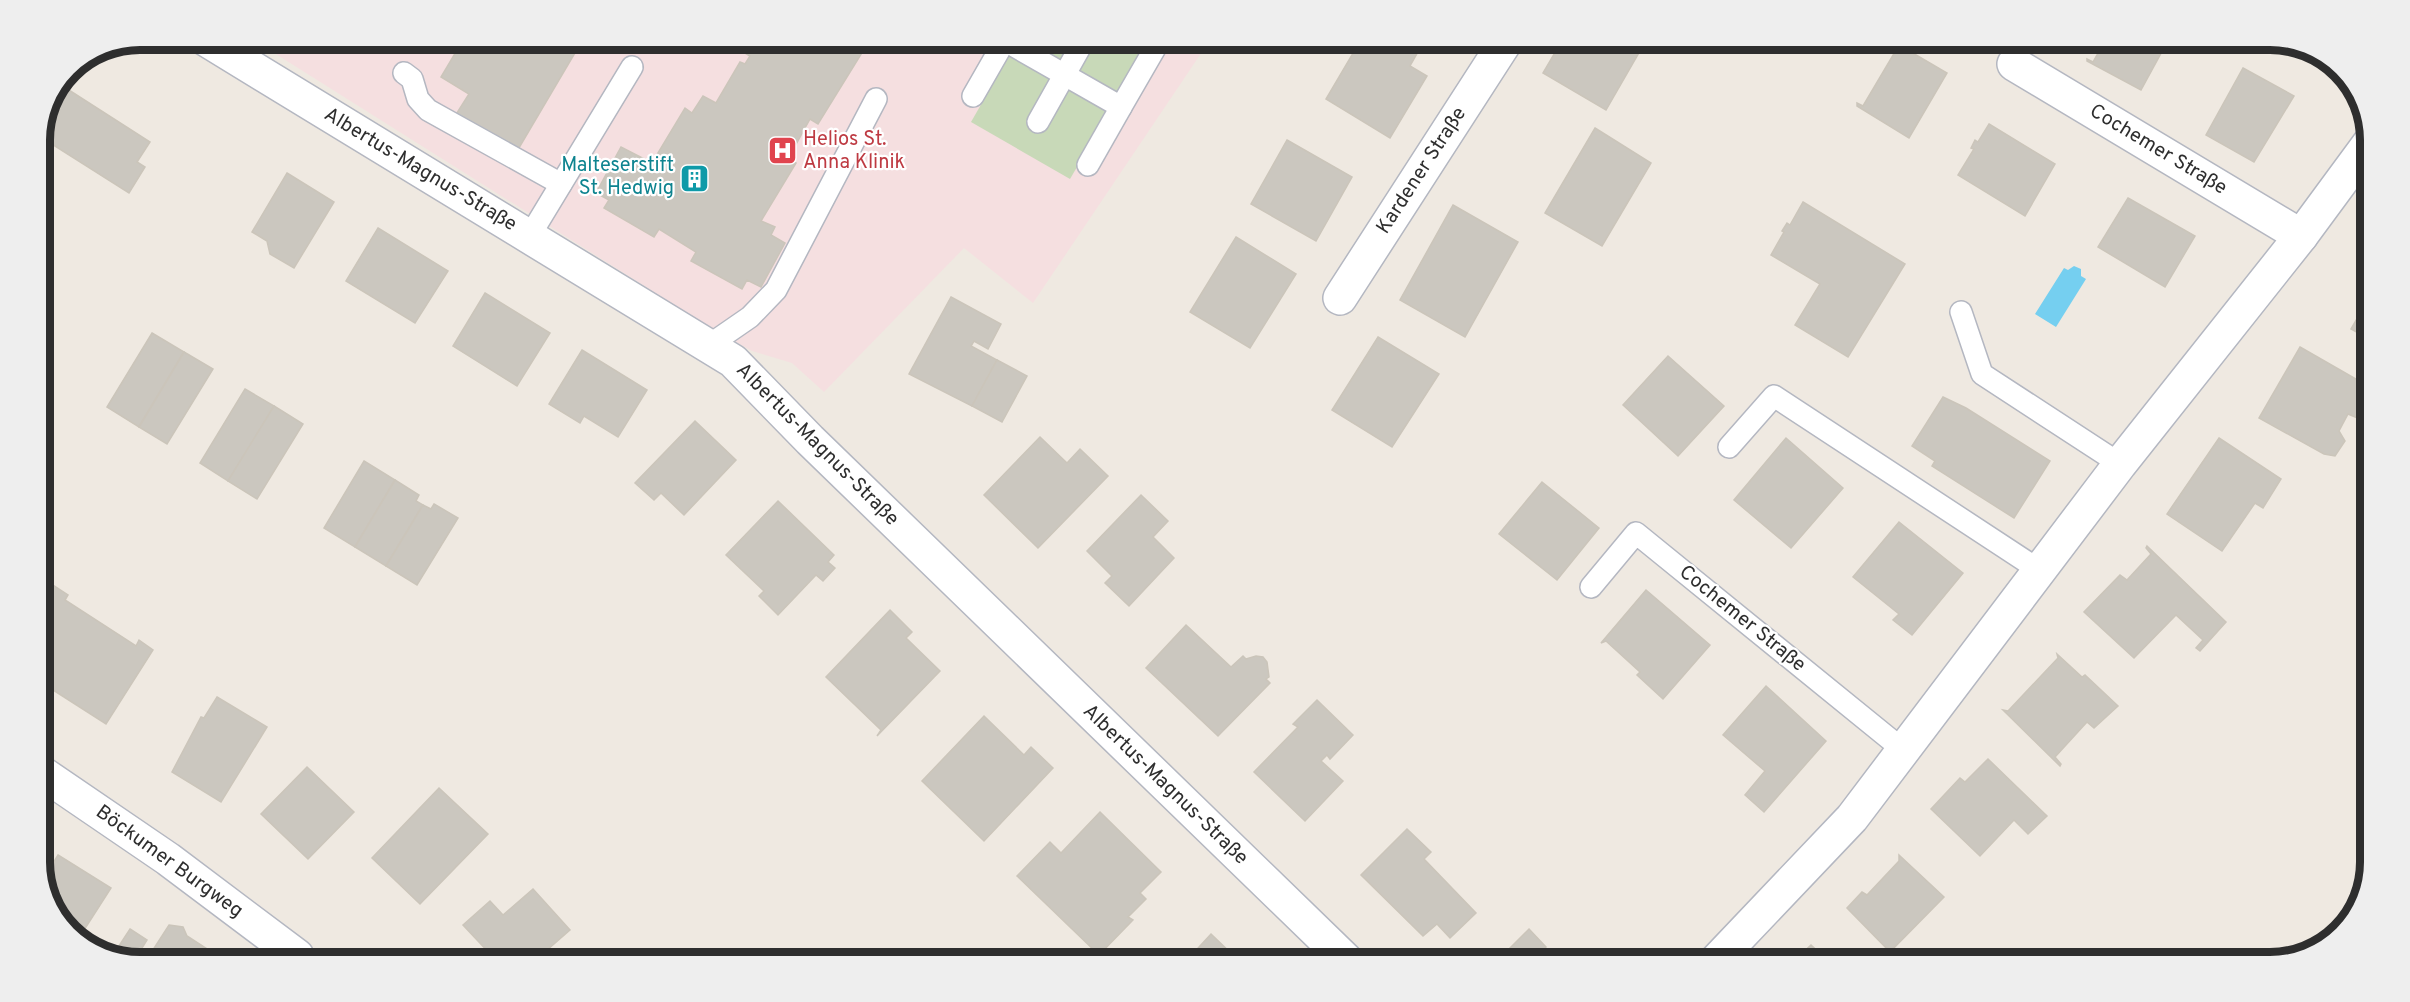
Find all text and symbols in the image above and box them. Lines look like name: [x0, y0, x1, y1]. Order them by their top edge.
street label: Cochemer Straße: [2084, 99, 2232, 201]
street label: Albertus-Magnus-Straße: [319, 102, 521, 238]
street label: Kardener Straße: [1371, 103, 1473, 239]
place label: Helios St. Anna Klinik: [803, 127, 905, 176]
hospital icon: Helios St. Anna Klinik: [766, 135, 798, 167]
place label: Malteserstift St. Hedwig: [561, 153, 674, 202]
building icon: Malteserstift St. Hedwig: [679, 162, 711, 194]
street label: Albertus-Magnus-Straße: [730, 358, 904, 532]
street label: Cochemer Straße: [1673, 560, 1811, 678]
street label: Albertus-Magnus-Straße: [1077, 699, 1253, 871]
street label: Böckumer Burgweg: [90, 800, 248, 924]

